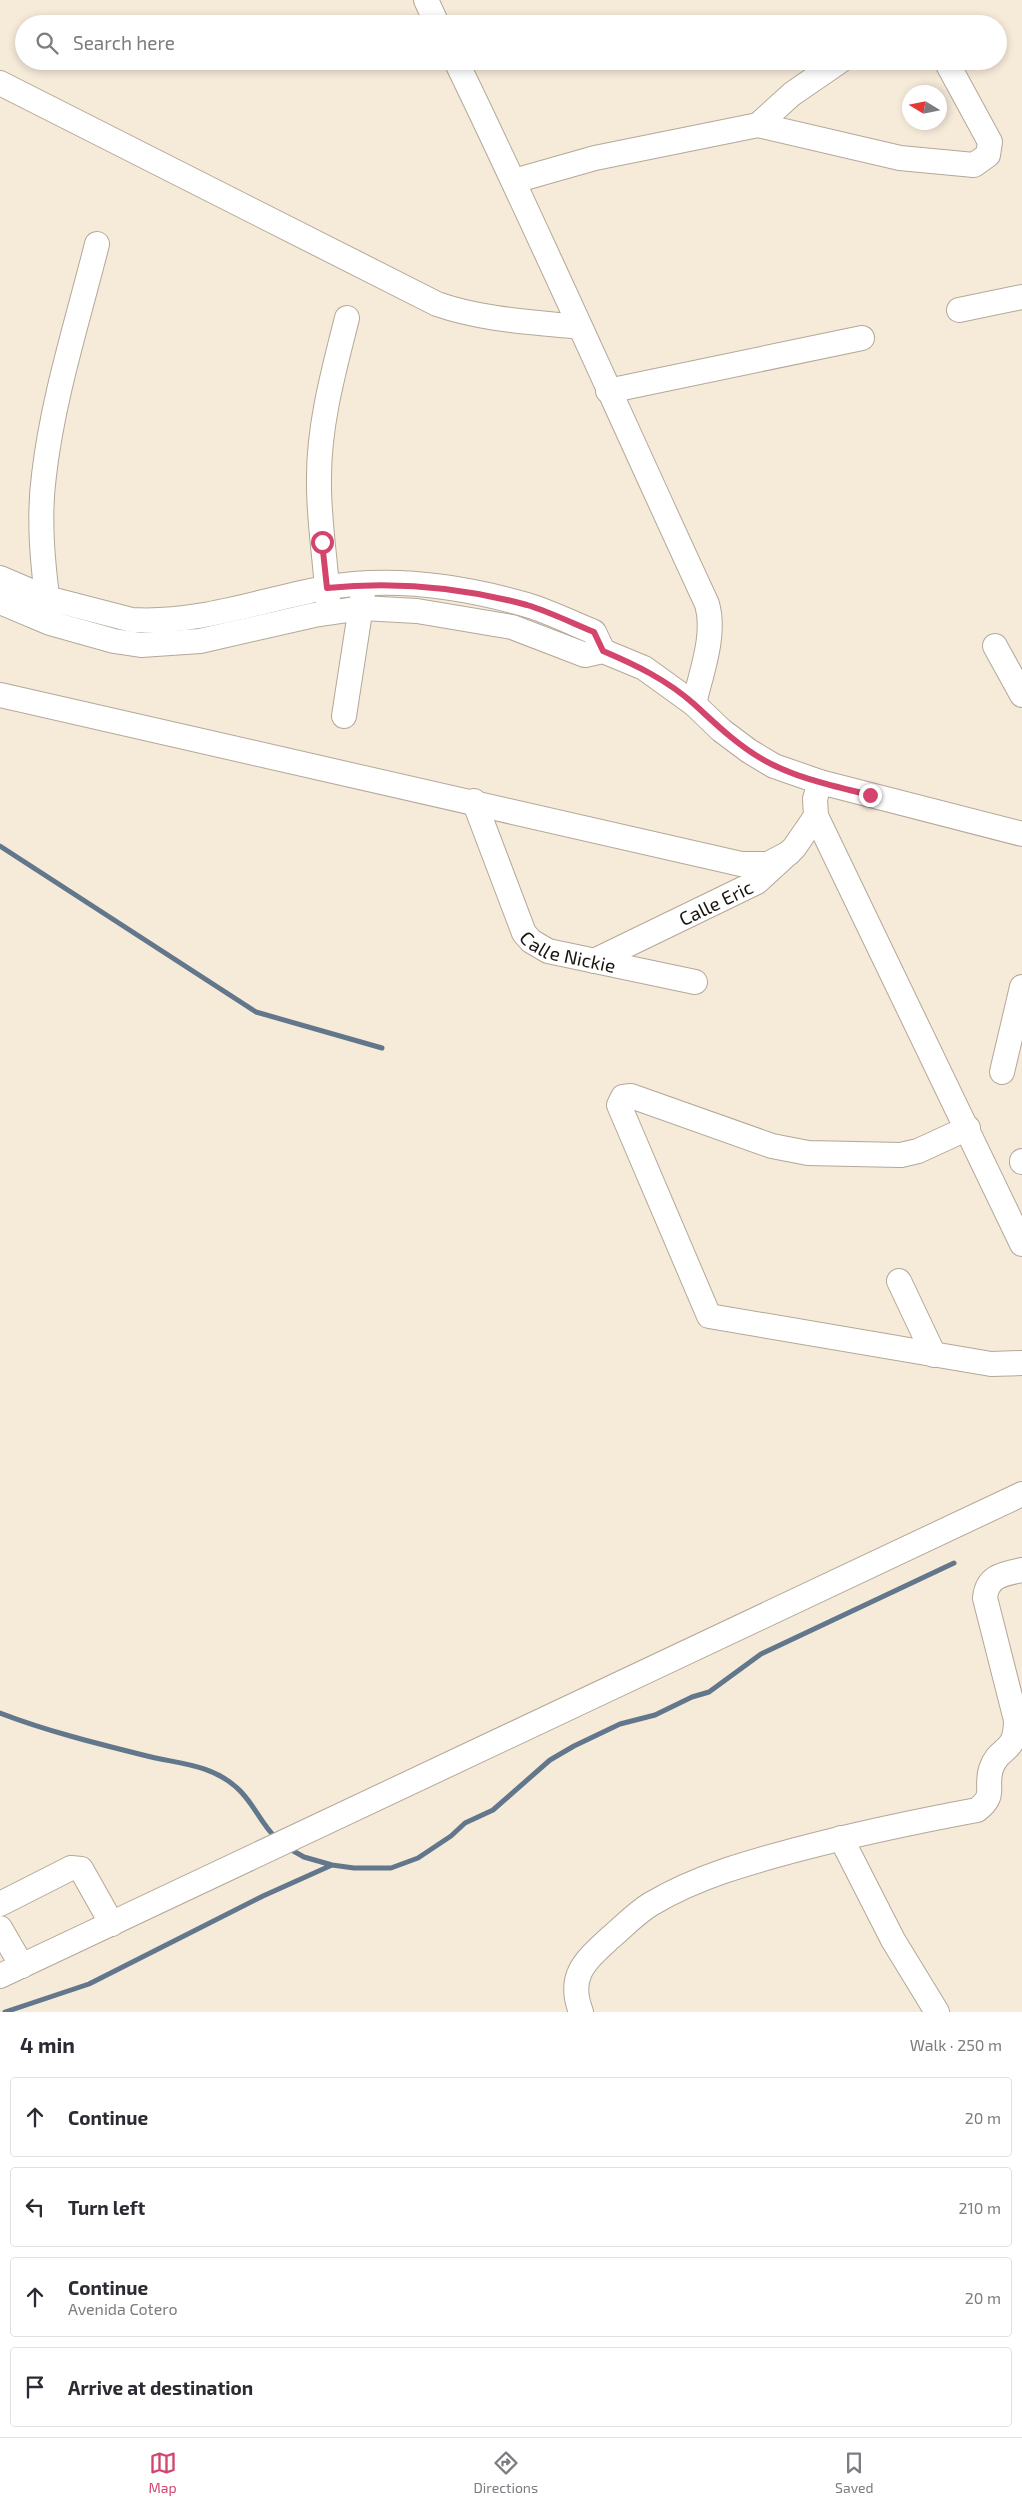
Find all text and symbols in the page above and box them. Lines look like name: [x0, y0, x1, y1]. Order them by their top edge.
search box: [15, 15, 1007, 70]
icon: search: [33, 29, 61, 57]
text: Search here: [73, 31, 175, 54]
north arrow: [902, 85, 947, 130]
route start: [311, 531, 334, 554]
route end: [859, 784, 882, 807]
street label: Calle Eric: [675, 874, 756, 930]
street label: Calle Nickie: [516, 926, 618, 976]
text: 4 min: [20, 2032, 75, 2057]
text: Walk · 250 m: [910, 2035, 1002, 2054]
icon: ahead: [21, 2103, 49, 2131]
text: Continue: [68, 2106, 148, 2129]
text: 20 m: [965, 2108, 1001, 2127]
icon: left: [21, 2193, 49, 2221]
text: Turn left: [68, 2196, 145, 2219]
text: 210 m: [958, 2198, 1001, 2217]
text: Continue: [68, 2276, 148, 2299]
icon: ahead: [21, 2283, 49, 2311]
text: 20 m: [965, 2288, 1001, 2307]
text: Avenida Cotero: [68, 2299, 178, 2318]
icon: arrive: [21, 2373, 49, 2401]
text: Arrive at destination: [68, 2376, 253, 2399]
tab: Map: [148, 2449, 177, 2496]
tab: Directions: [474, 2449, 538, 2496]
tab: Saved: [835, 2449, 874, 2496]

